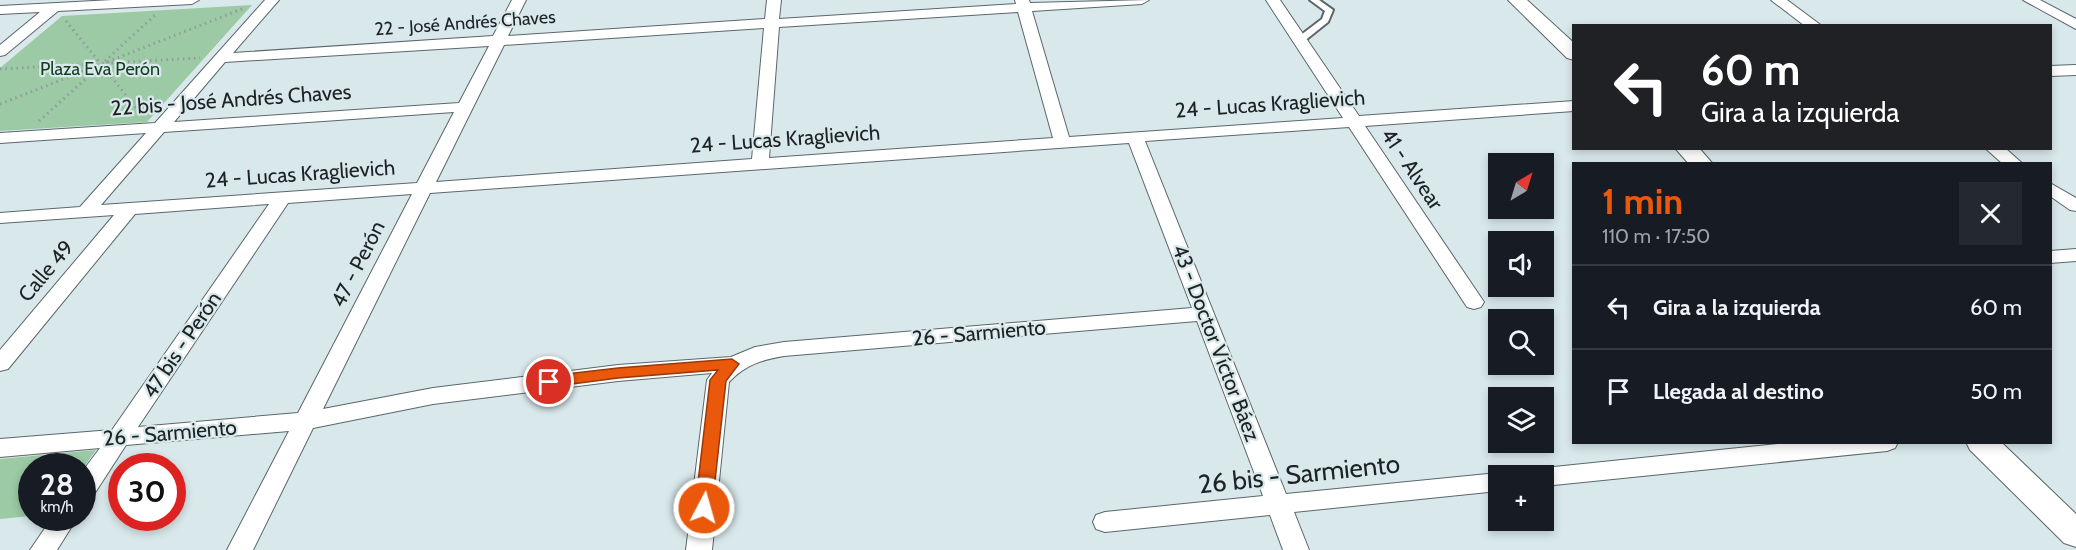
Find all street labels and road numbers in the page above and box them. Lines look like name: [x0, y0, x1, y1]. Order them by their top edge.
street label: 22 - José Andrés Chaves: [374, 6, 556, 40]
street label: 22 bis - José Andrés Chaves: [110, 79, 352, 120]
street label: 24 - Lucas Kraglievich: [1174, 84, 1366, 123]
street label: 24 - Lucas Kraglievich: [689, 119, 881, 158]
street label: 41 - Alvear: [1376, 123, 1449, 214]
street label: 24 - Lucas Kraglievich: [204, 154, 396, 193]
street label: 47 - Perón: [325, 217, 390, 311]
street label: Calle 49: [13, 235, 78, 306]
street label: 43 - Doctor Víctor Báez: [1167, 241, 1266, 445]
street label: 47 bis - Perón: [137, 287, 226, 403]
street label: 26 - Sarmiento: [911, 314, 1047, 351]
street label: 26 - Sarmiento: [102, 414, 238, 451]
street label: 26 bis - Sarmiento: [1197, 448, 1401, 500]

